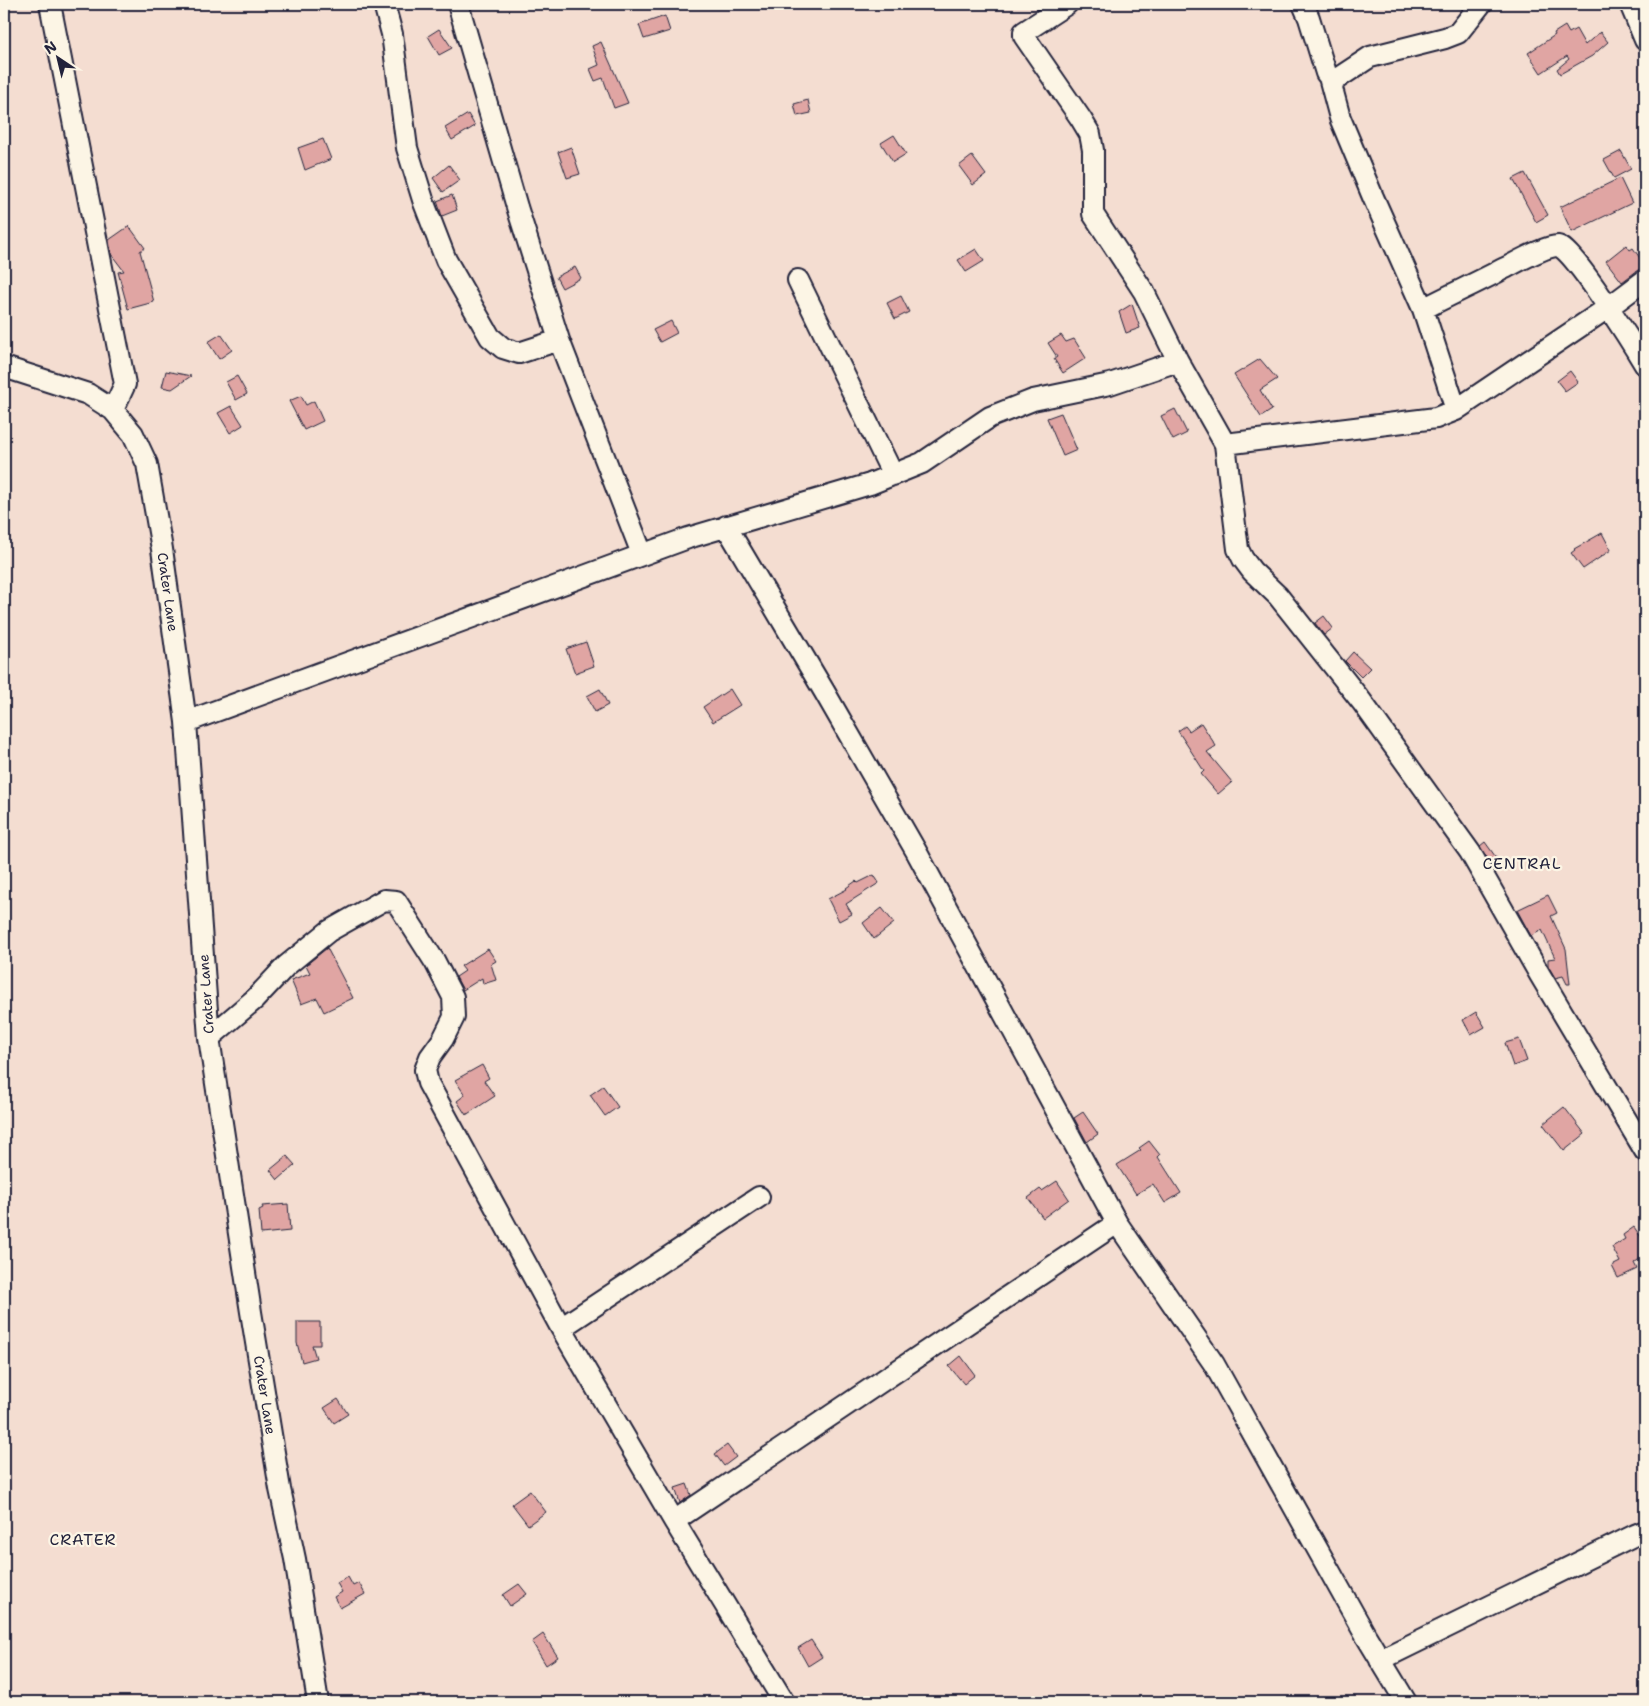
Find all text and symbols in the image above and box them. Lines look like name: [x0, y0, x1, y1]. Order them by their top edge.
north arrow: [32, 32, 82, 82]
text: N: [41, 37, 60, 58]
street label: Crater Lane: [154, 551, 182, 633]
district label: CENTRAL: [1483, 853, 1561, 874]
street label: Crater Lane: [194, 954, 218, 1034]
street label: Crater Lane: [250, 1354, 280, 1436]
district label: CRATER: [49, 1529, 117, 1550]

